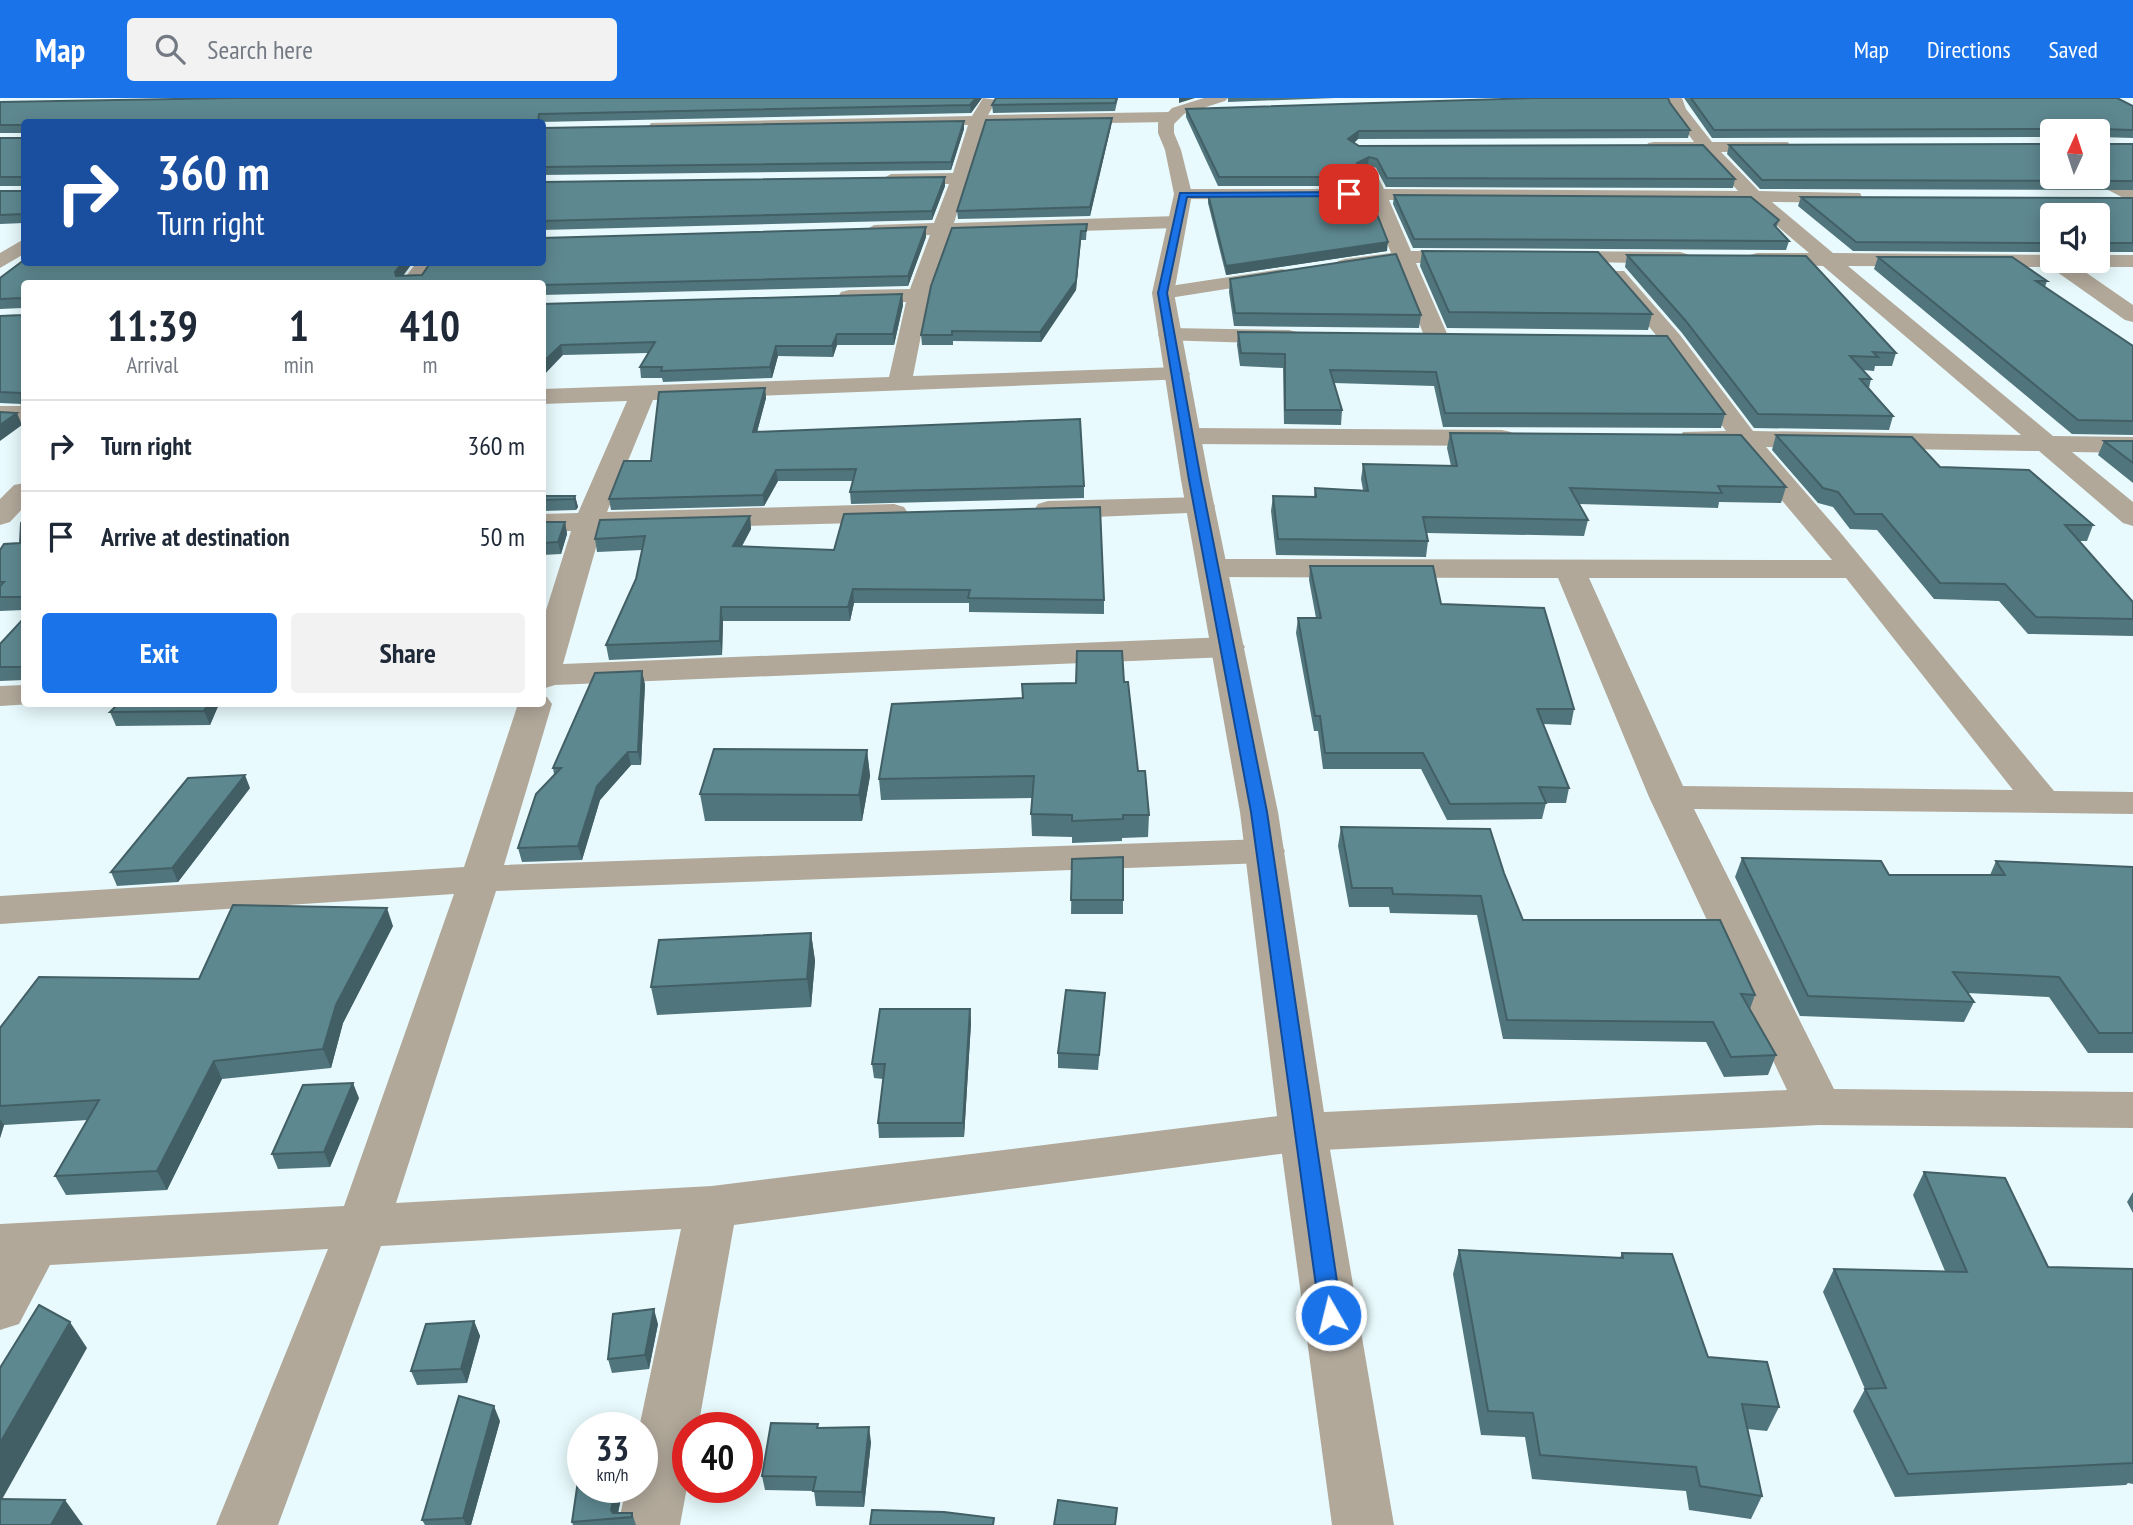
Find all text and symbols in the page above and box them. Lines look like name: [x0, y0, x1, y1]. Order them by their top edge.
search box: [127, 18, 617, 81]
text: Map: [35, 28, 85, 71]
icon: search: [151, 30, 189, 68]
text: Search here: [207, 33, 313, 66]
text: Map: [1854, 34, 1889, 65]
text: Directions: [1927, 34, 2011, 65]
text: Saved: [2049, 34, 2098, 65]
north arrow: [2040, 119, 2110, 189]
map controls: [2040, 119, 2110, 273]
text: 360 m: [157, 140, 270, 204]
icon: right: [42, 147, 133, 238]
pin: [1319, 164, 1379, 224]
icon: arrive: [1330, 175, 1368, 213]
text: Turn right: [157, 202, 265, 244]
button: sound: [2040, 203, 2110, 273]
text: 11:39: [107, 298, 198, 353]
text: 1: [289, 298, 309, 353]
text: 410: [400, 298, 460, 353]
text: Arrival: [126, 350, 178, 379]
text: min: [284, 350, 314, 379]
text: m: [422, 350, 437, 379]
icon: right: [42, 427, 80, 465]
text: Turn right: [101, 429, 192, 462]
text: 360 m: [467, 429, 525, 462]
icon: arrive: [42, 518, 80, 556]
text: Arrive at destination: [101, 520, 290, 553]
text: 50 m: [479, 520, 525, 553]
button: Exit: [42, 613, 277, 693]
button: Share: [291, 613, 525, 693]
position arrow: [1294, 1278, 1368, 1352]
speed limit sign: 40: [672, 1412, 763, 1503]
text: 33: [596, 1425, 629, 1471]
text: km/h: [597, 1463, 628, 1486]

